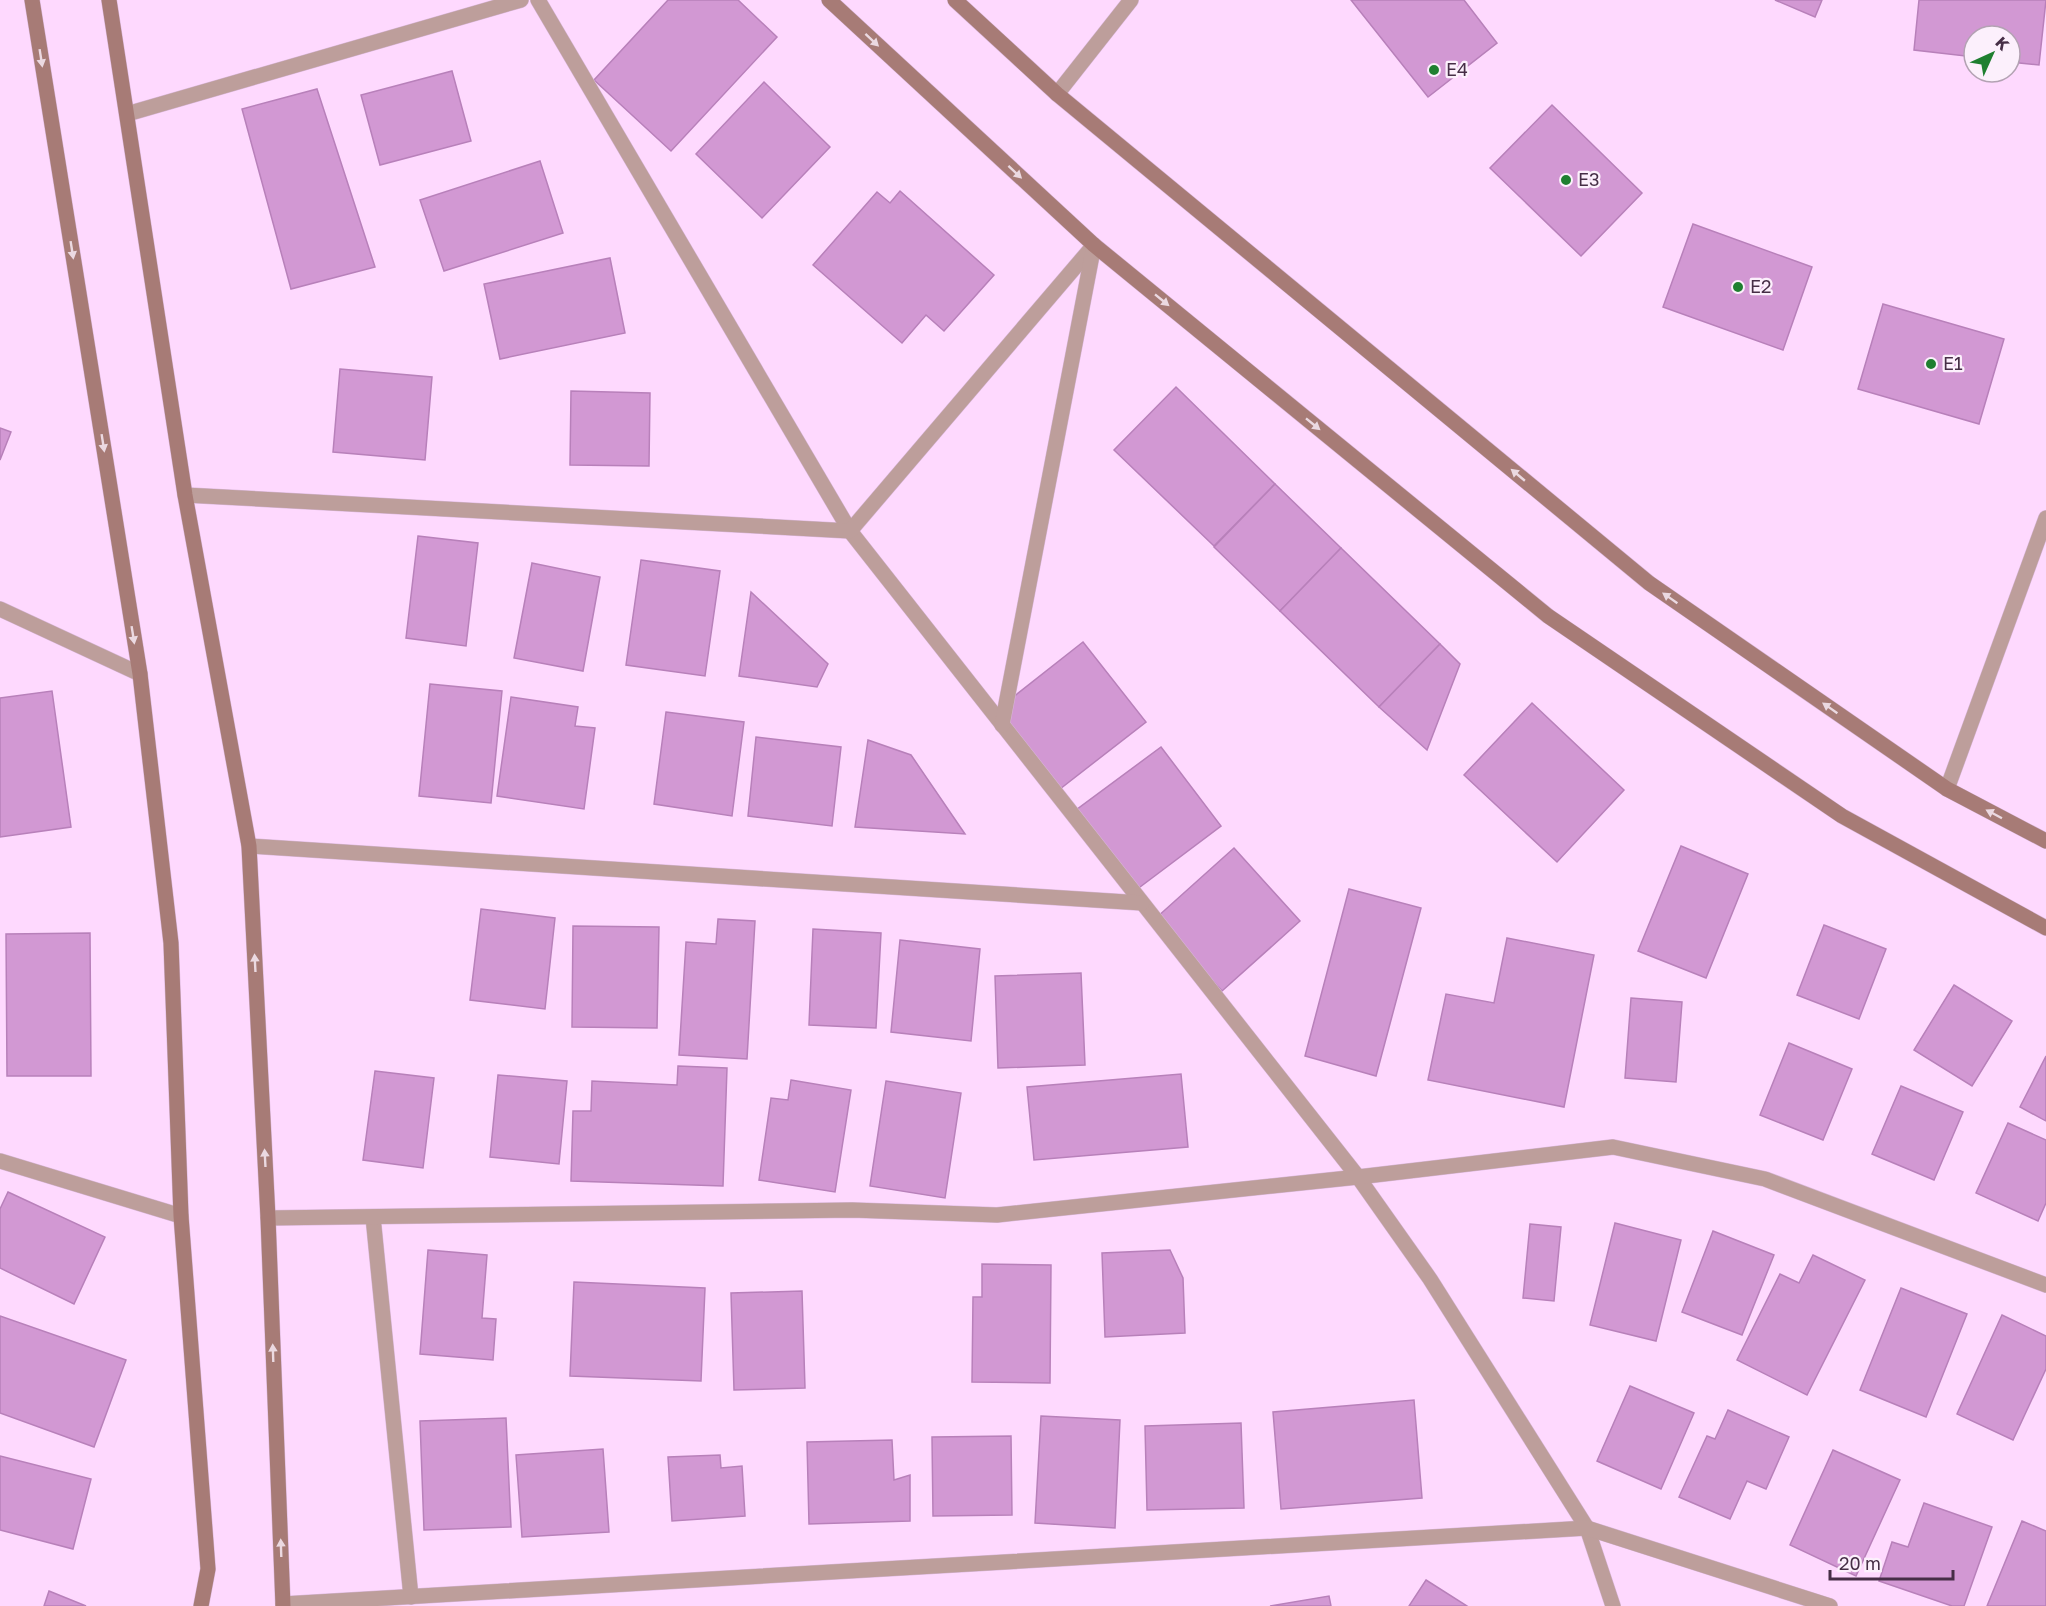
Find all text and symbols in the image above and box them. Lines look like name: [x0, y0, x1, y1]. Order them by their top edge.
north arrow: [1962, 24, 2022, 84]
text: K: [1991, 32, 2014, 55]
one-way arrow: [864, 33, 879, 47]
one-way arrow: [37, 48, 46, 67]
place label: E4: [1446, 58, 1468, 80]
marker: E4: [1427, 63, 1441, 77]
one-way arrow: [1007, 165, 1022, 178]
place label: E3: [1578, 168, 1600, 190]
marker: E3: [1559, 173, 1573, 187]
one-way arrow: [67, 241, 76, 260]
place label: E2: [1750, 275, 1771, 297]
marker: E2: [1731, 280, 1745, 294]
one-way arrow: [1154, 294, 1170, 307]
place label: E1: [1943, 352, 1963, 374]
marker: E1: [1924, 357, 1938, 371]
one-way arrow: [1305, 417, 1320, 429]
one-way arrow: [98, 433, 107, 452]
one-way arrow: [1510, 469, 1526, 482]
one-way arrow: [1662, 592, 1678, 604]
one-way arrow: [129, 626, 138, 645]
one-way arrow: [1822, 703, 1839, 714]
one-way arrow: [1985, 809, 2003, 819]
one-way arrow: [251, 954, 260, 973]
one-way arrow: [260, 1148, 269, 1167]
one-way arrow: [269, 1343, 278, 1362]
one-way arrow: [276, 1538, 285, 1557]
scale bar: [1830, 1543, 1953, 1581]
text: 20 m: [1839, 1552, 1881, 1574]

